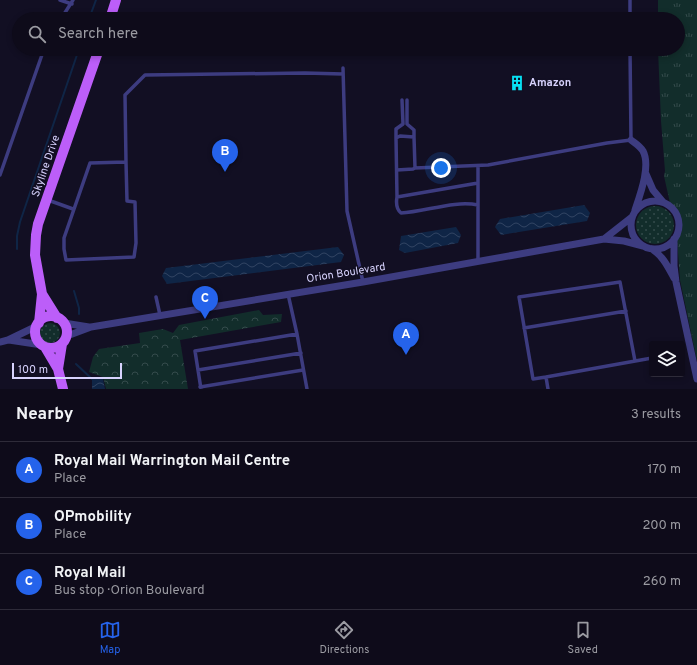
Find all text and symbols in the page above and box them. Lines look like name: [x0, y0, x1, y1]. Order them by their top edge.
search box: [12, 12, 685, 56]
icon: search: [26, 23, 48, 45]
text: Search here: [58, 25, 138, 44]
building icon: Amazon: [508, 74, 526, 92]
place label: Amazon: [529, 76, 571, 90]
street label: Skyline Drive: [29, 133, 63, 199]
pin: B: [212, 139, 238, 172]
your location: [431, 158, 451, 178]
street label: Orion Boulevard: [306, 260, 386, 286]
pin: C: [192, 286, 218, 319]
pin: A: [393, 322, 419, 355]
map controls: [649, 341, 685, 377]
button: layers: [649, 341, 685, 377]
scale bar: [12, 361, 122, 380]
text: 100 m: [18, 363, 48, 377]
text: Nearby: [16, 404, 73, 426]
text: 3 results: [631, 407, 681, 423]
text: Royal Mail Warrington Mail Centre: [54, 452, 290, 471]
text: A: [24, 462, 34, 478]
text: 170 m: [647, 462, 681, 478]
text: Place: [54, 471, 86, 487]
text: OPmobility: [54, 508, 132, 527]
text: B: [25, 518, 33, 534]
text: 200 m: [642, 518, 681, 534]
text: Place: [54, 527, 86, 543]
text: Royal Mail: [54, 564, 126, 583]
text: C: [25, 574, 33, 590]
text: 260 m: [643, 574, 681, 590]
text: Bus stop · Orion Boulevard: [54, 583, 205, 599]
tab: Map: [99, 619, 121, 657]
tab: Directions: [319, 619, 369, 657]
tab: Saved: [568, 619, 598, 657]

